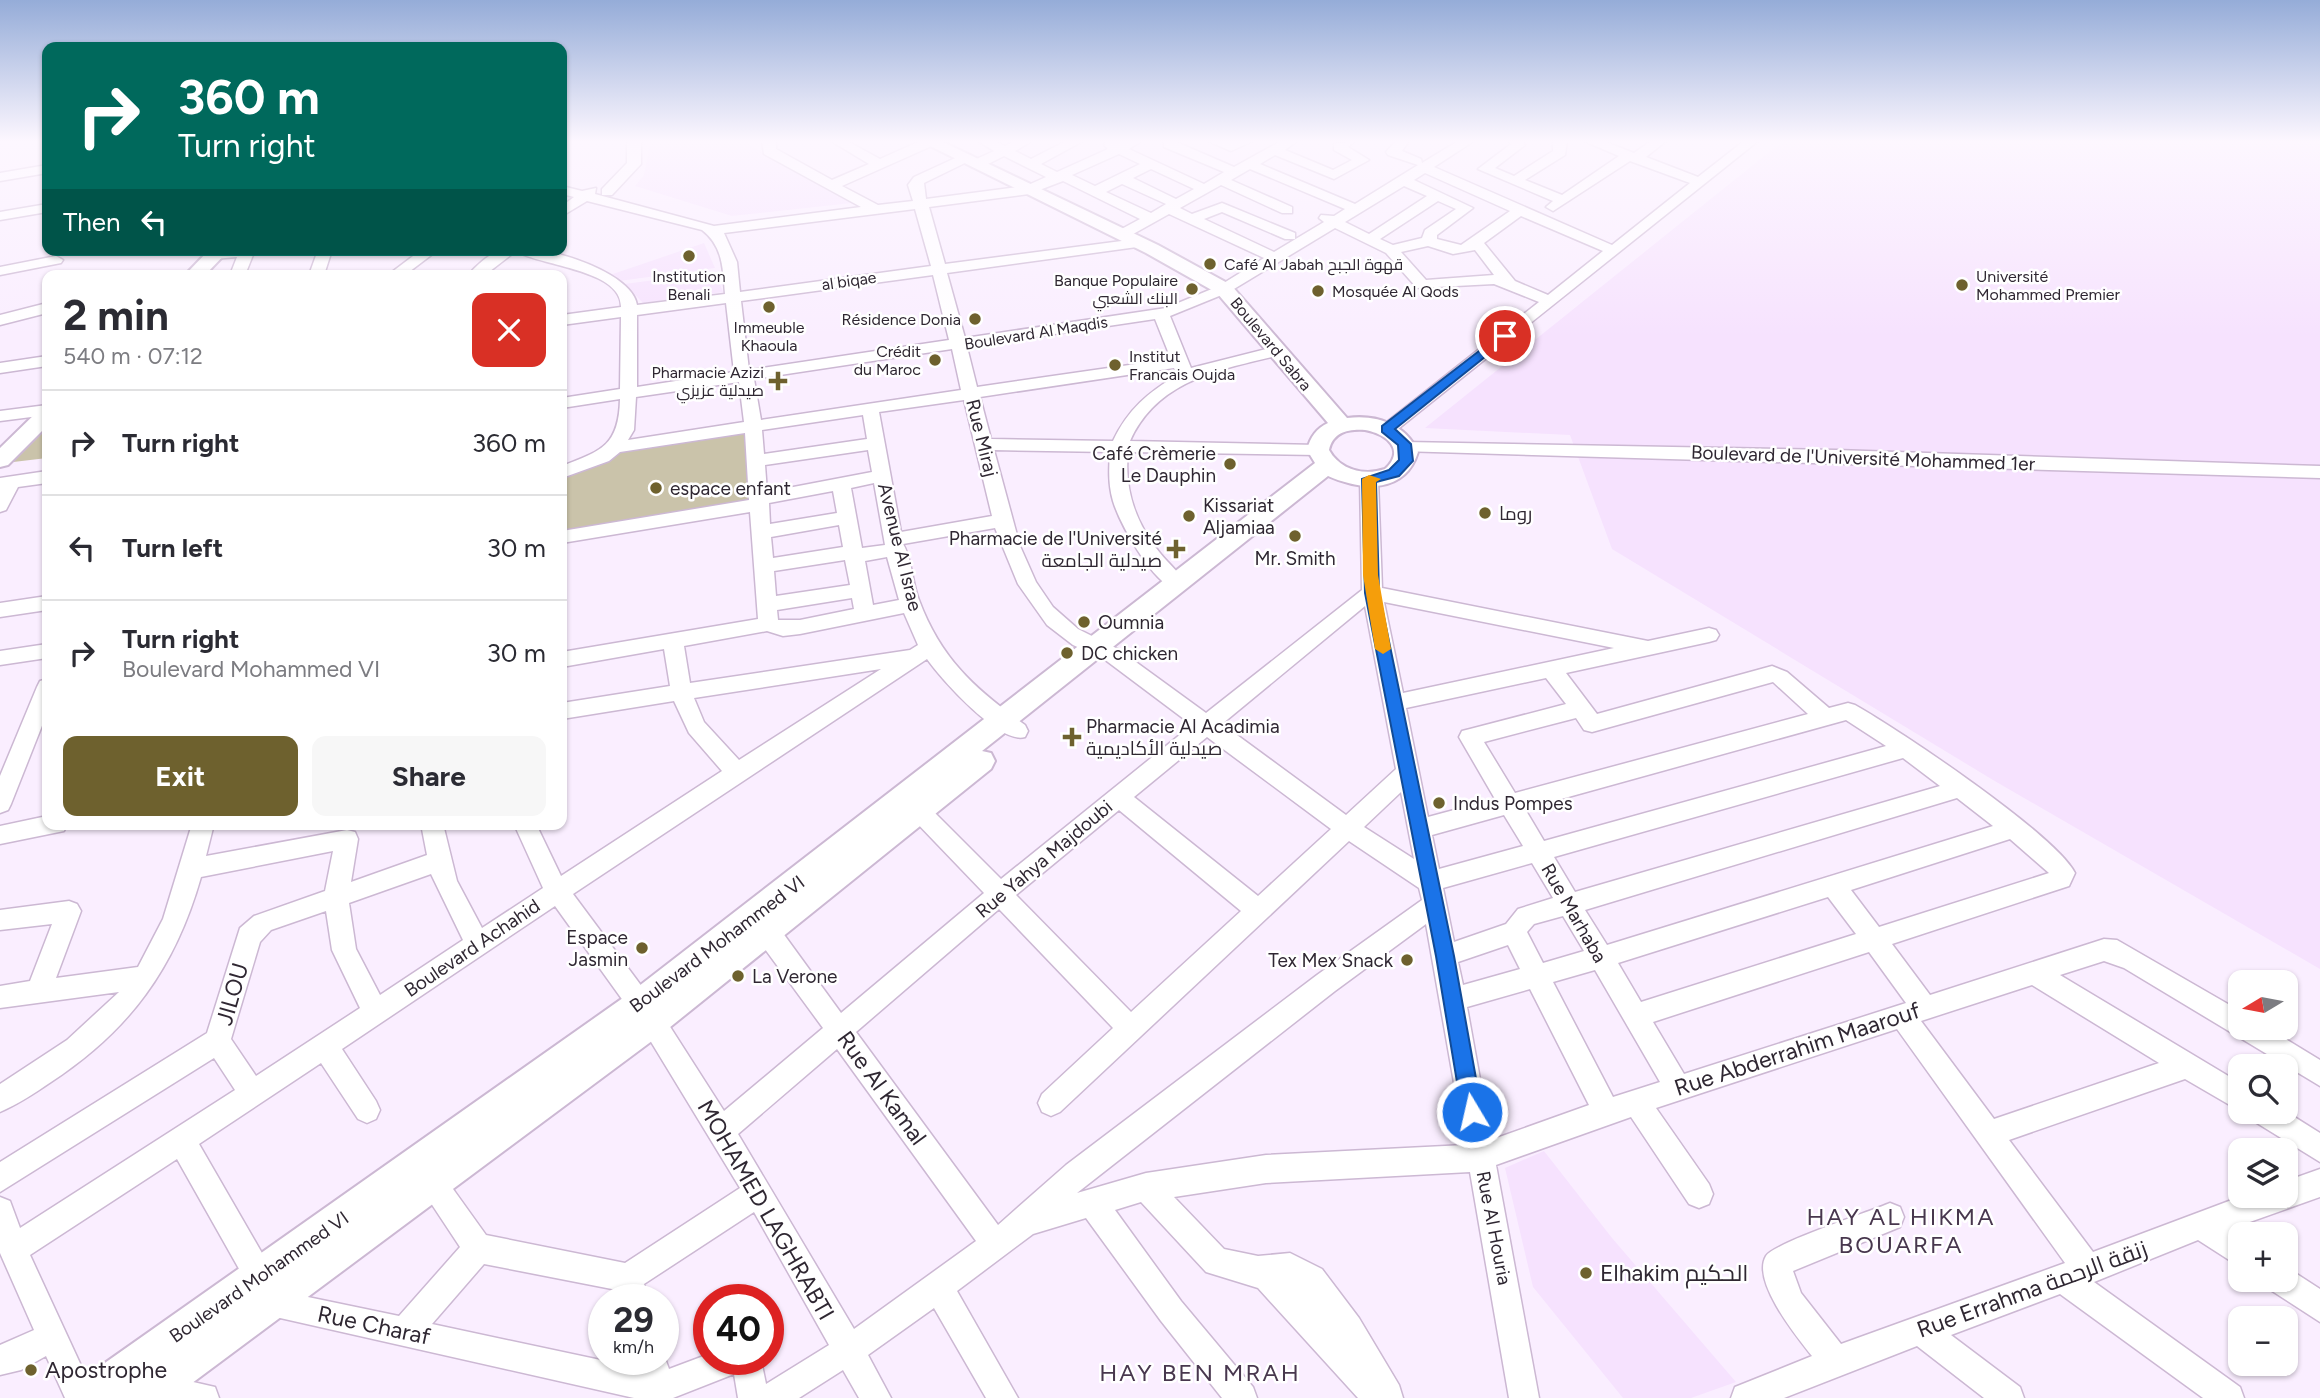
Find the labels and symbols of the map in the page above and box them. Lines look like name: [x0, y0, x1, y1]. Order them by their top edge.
marker: Institution Benali: [681, 248, 697, 264]
place label: Café Al Jabah قهوة الجبح: [1224, 255, 1403, 276]
marker: Café Al Jabah قهوة الجبح: [1202, 256, 1218, 272]
place label: Institution Benali: [652, 267, 726, 304]
place label: Université Mohammed Premier: [1976, 267, 2121, 304]
street label: al biqae: [821, 268, 878, 294]
place label: Banque Populaire البنك الشعبي: [1054, 271, 1178, 312]
marker: Université Mohammed Premier: [1954, 277, 1970, 293]
marker: Banque Populaire البنك الشعبي: [1184, 281, 1200, 297]
place label: Mosquée Al Qods: [1332, 282, 1459, 301]
marker: Mosquée Al Qods: [1310, 283, 1326, 299]
street label: Boulevard Sabra: [1226, 293, 1316, 395]
marker: Immeuble Khaoula: [761, 299, 777, 315]
pin: [1475, 306, 1535, 366]
place label: Résidence Donia: [842, 310, 961, 329]
marker: Résidence Donia: [967, 311, 983, 327]
street label: Boulevard Al Maqdis: [963, 312, 1109, 354]
place label: Immeuble Khaoula: [734, 318, 805, 355]
place label: Crédit du Maroc: [854, 342, 921, 379]
place label: Institut Francais Oujda: [1129, 347, 1235, 384]
marker: Crédit du Maroc: [927, 352, 943, 368]
marker: Institut Francais Oujda: [1107, 357, 1123, 373]
place label: Pharmacie Azizi صيدلية عزيزي: [651, 363, 764, 404]
marker: Pharmacie Azizi صيدلية عزيزي: [770, 373, 786, 389]
street label: Rue Miraj: [961, 397, 1003, 479]
street label: Boulevard de l'Université Mohammed 1er: [1691, 440, 2036, 476]
place label: Café Crèmerie Le Dauphin: [1092, 442, 1216, 487]
marker: Café Crèmerie Le Dauphin: [1222, 456, 1238, 472]
place label: espace enfant: [670, 477, 791, 500]
marker: espace enfant: [648, 480, 664, 496]
street label: Avenue Al Israe: [873, 481, 927, 613]
place label: Kissariat Aljamiaa: [1203, 494, 1275, 539]
place label: روما: [1499, 502, 1532, 525]
marker: روما: [1477, 505, 1493, 521]
marker: Kissariat Aljamiaa: [1181, 508, 1197, 524]
place label: Pharmacie de l'Université صيدلية الجامعة: [949, 527, 1162, 572]
marker: Mr. Smith: [1287, 528, 1303, 544]
marker: Pharmacie de l'Université صيدلية الجامعة: [1168, 541, 1184, 557]
place label: Mr. Smith: [1254, 547, 1336, 570]
place label: Oumnia: [1098, 611, 1164, 634]
marker: Oumnia: [1076, 614, 1092, 630]
place label: DC chicken: [1081, 642, 1178, 665]
marker: DC chicken: [1059, 645, 1075, 661]
place label: Pharmacie Al Acadimia صيدلية الأكاديمية: [1086, 715, 1280, 760]
marker: Pharmacie Al Acadimia صيدلية الأكاديمية: [1064, 729, 1080, 745]
place label: Indus Pompes: [1453, 792, 1573, 815]
street label: Rue Yahya Majdoubi: [971, 795, 1117, 923]
marker: Indus Pompes: [1431, 795, 1447, 811]
street label: Rue Marhaba: [1536, 859, 1612, 967]
street label: Boulevard Mohammed VI: [625, 871, 809, 1017]
street label: Boulevard Achahid: [400, 894, 544, 1002]
place label: Espace Jasmin: [566, 926, 628, 971]
marker: Espace Jasmin: [634, 940, 650, 956]
place label: Tex Mex Snack: [1268, 949, 1394, 972]
marker: Tex Mex Snack: [1399, 952, 1415, 968]
street label: JILOU: [210, 960, 254, 1028]
place label: La Verone: [752, 965, 837, 988]
marker: La Verone: [730, 968, 746, 984]
north arrow: [2228, 970, 2298, 1040]
street label: Rue Abderrahim Maarouf: [1671, 996, 1924, 1102]
street label: Rue Al Kamal: [831, 1026, 933, 1150]
position arrow: [1435, 1075, 1509, 1149]
street label: MOHAMED LAGHRABTI: [692, 1095, 840, 1325]
street label: Rue Al Houria: [1472, 1169, 1516, 1287]
district label: HAY AL HIKMA BOUARFA: [1807, 1202, 1995, 1259]
street label: Boulevard Mohammed VI: [165, 1206, 353, 1348]
street label: Rue Errahma زنقة الرحمة: [1913, 1234, 2151, 1344]
place label: Elhakim الحكيم: [1600, 1259, 1748, 1289]
marker: Elhakim الحكيم: [1578, 1265, 1594, 1281]
speed limit sign: 40: [693, 1284, 784, 1375]
street label: Rue Charaf: [315, 1299, 433, 1351]
place label: Apostrophe: [45, 1356, 167, 1384]
district label: HAY BEN MRAH: [1099, 1358, 1301, 1387]
marker: Apostrophe: [23, 1362, 39, 1378]

